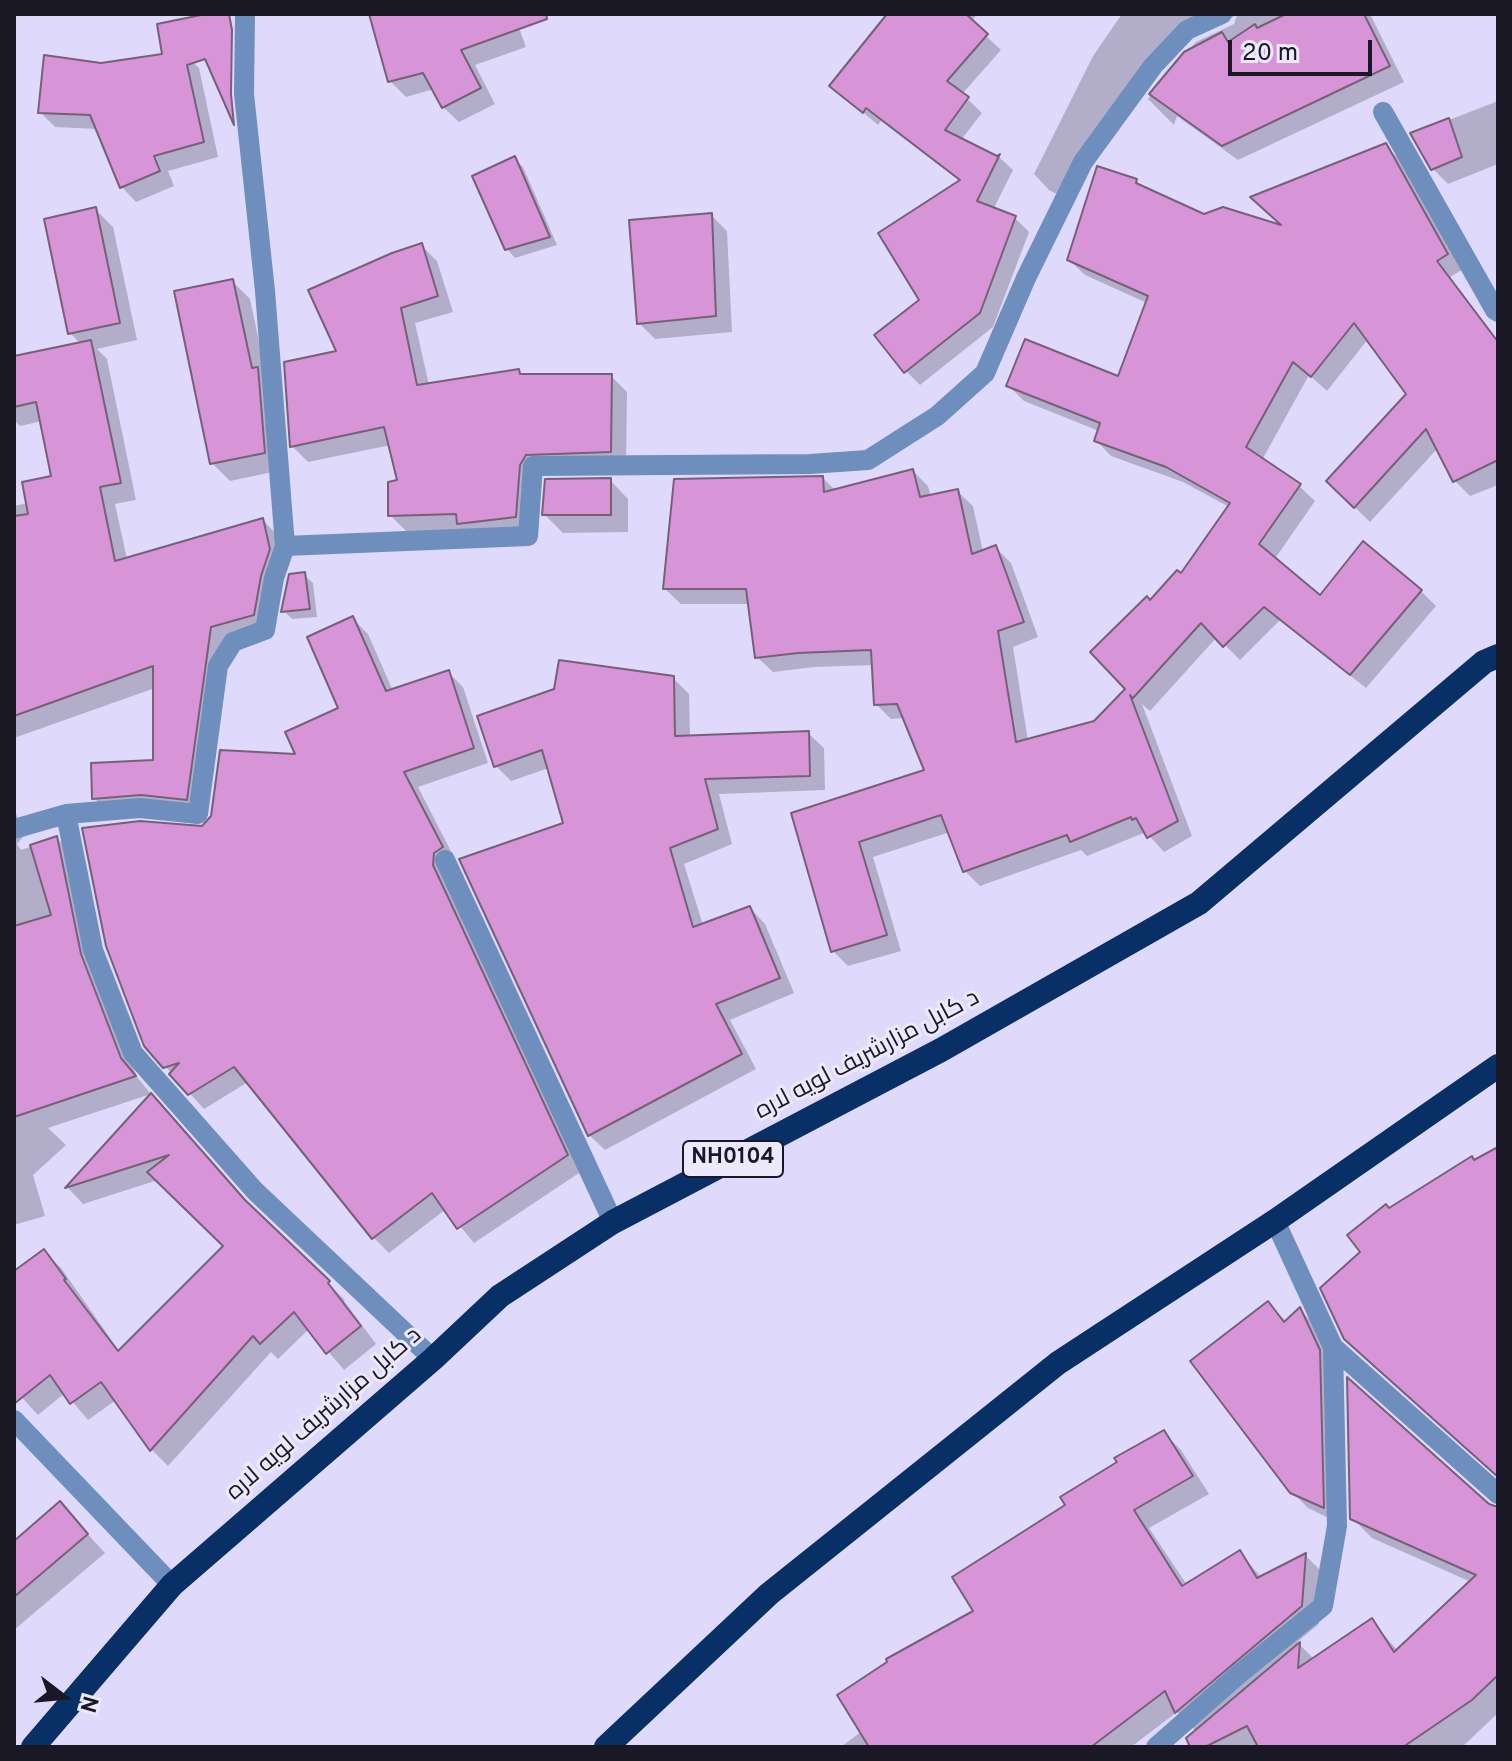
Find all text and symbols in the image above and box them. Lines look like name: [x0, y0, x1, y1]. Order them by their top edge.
scale bar: [1232, 24, 1376, 74]
text: 20 m: [1242, 39, 1298, 69]
street label: د کابل مزارشریف لویه لاره: [751, 985, 985, 1127]
road number: NH0104: [683, 1141, 783, 1177]
street label: د کابل مزارشریف لویه لاره: [221, 1322, 429, 1508]
north arrow: [24, 1657, 104, 1737]
text: N: [72, 1692, 103, 1715]

